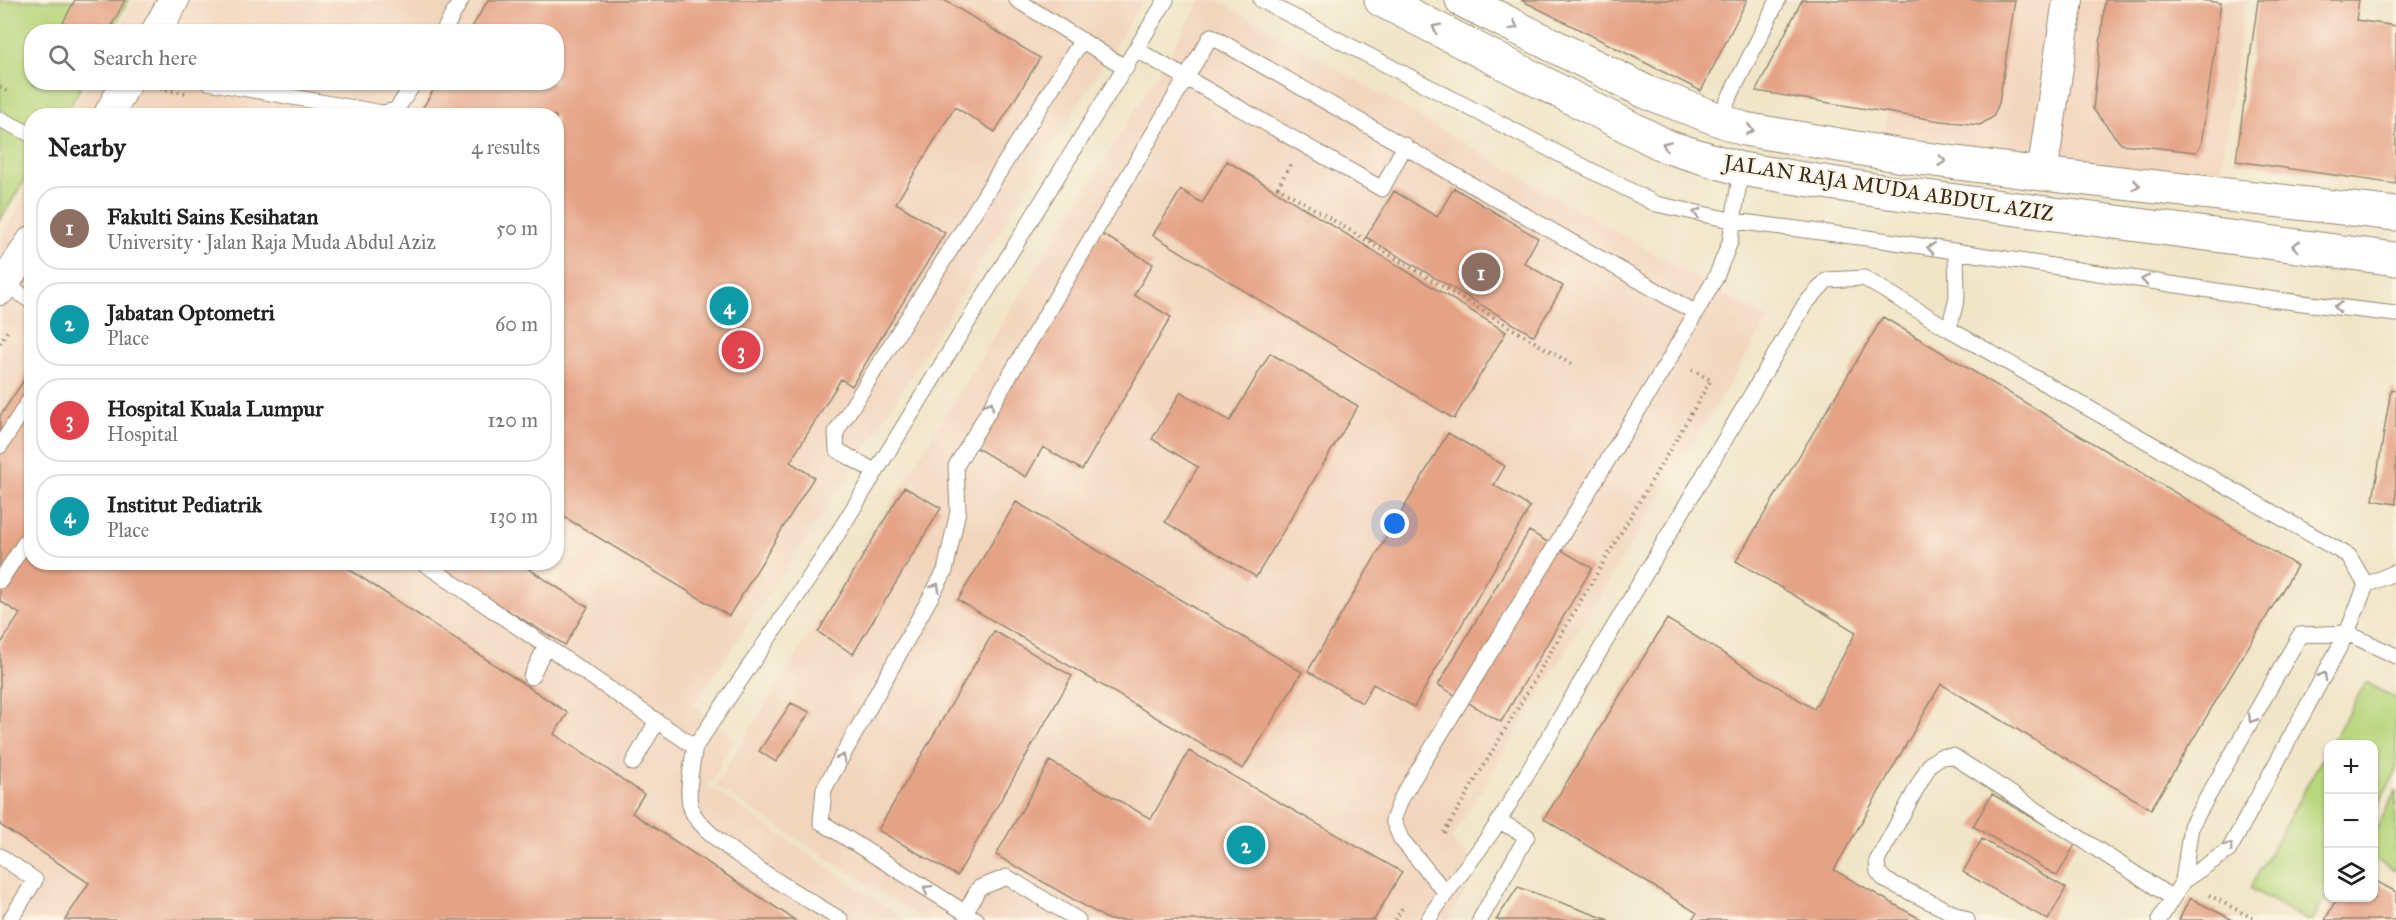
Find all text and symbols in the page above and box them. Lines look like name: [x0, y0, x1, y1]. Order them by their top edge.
one-way arrow: [1508, 19, 1519, 30]
search box: [24, 24, 564, 90]
one-way arrow: [1431, 24, 1442, 35]
icon: search: [45, 41, 78, 74]
text: Search here: [93, 44, 197, 71]
one-way arrow: [1745, 123, 1755, 136]
text: Nearby: [48, 131, 126, 163]
text: 4 results: [471, 135, 540, 159]
one-way arrow: [1661, 140, 1672, 152]
street label: JALAN RAJA MUDA ABDUL AZIZ: [1720, 149, 2056, 227]
one-way arrow: [1938, 155, 1947, 167]
one-way arrow: [2131, 178, 2140, 191]
text: Fakulti Sains Kesihatan: [107, 203, 318, 230]
one-way arrow: [1692, 207, 1702, 220]
text: 1: [66, 216, 73, 240]
text: 50 m: [496, 216, 538, 240]
text: University · Jalan Raja Muda Abdul Aziz: [107, 230, 436, 254]
one-way arrow: [2292, 240, 2301, 252]
one-way arrow: [1927, 243, 1936, 255]
pin: 1: [1462, 250, 1500, 294]
one-way arrow: [2140, 275, 2149, 287]
pin: 4: [710, 284, 748, 328]
text: Jabatan Optometri: [107, 299, 275, 326]
one-way arrow: [2333, 301, 2342, 314]
text: 2: [65, 312, 74, 336]
text: 60 m: [495, 312, 538, 336]
text: Place: [107, 326, 149, 350]
pin: 3: [722, 328, 760, 372]
text: Hospital Kuala Lumpur: [107, 395, 323, 422]
one-way arrow: [983, 401, 995, 411]
text: 3: [66, 408, 74, 432]
text: 120 m: [487, 408, 538, 432]
text: Hospital: [107, 422, 178, 446]
text: Institut Pediatrik: [107, 491, 262, 518]
text: 4: [64, 504, 75, 528]
text: 130 m: [489, 504, 538, 528]
your location: [1380, 509, 1409, 538]
text: Place: [107, 518, 149, 542]
one-way arrow: [929, 583, 940, 593]
one-way arrow: [2316, 672, 2327, 682]
one-way arrow: [2248, 712, 2260, 723]
map controls: [2324, 740, 2378, 902]
button: +: [2324, 740, 2378, 794]
one-way arrow: [835, 754, 846, 764]
button: −: [2324, 794, 2378, 848]
pin: 2: [1226, 822, 1266, 868]
one-way arrow: [2222, 842, 2233, 853]
button: layers: [2324, 848, 2378, 902]
one-way arrow: [923, 885, 933, 897]

